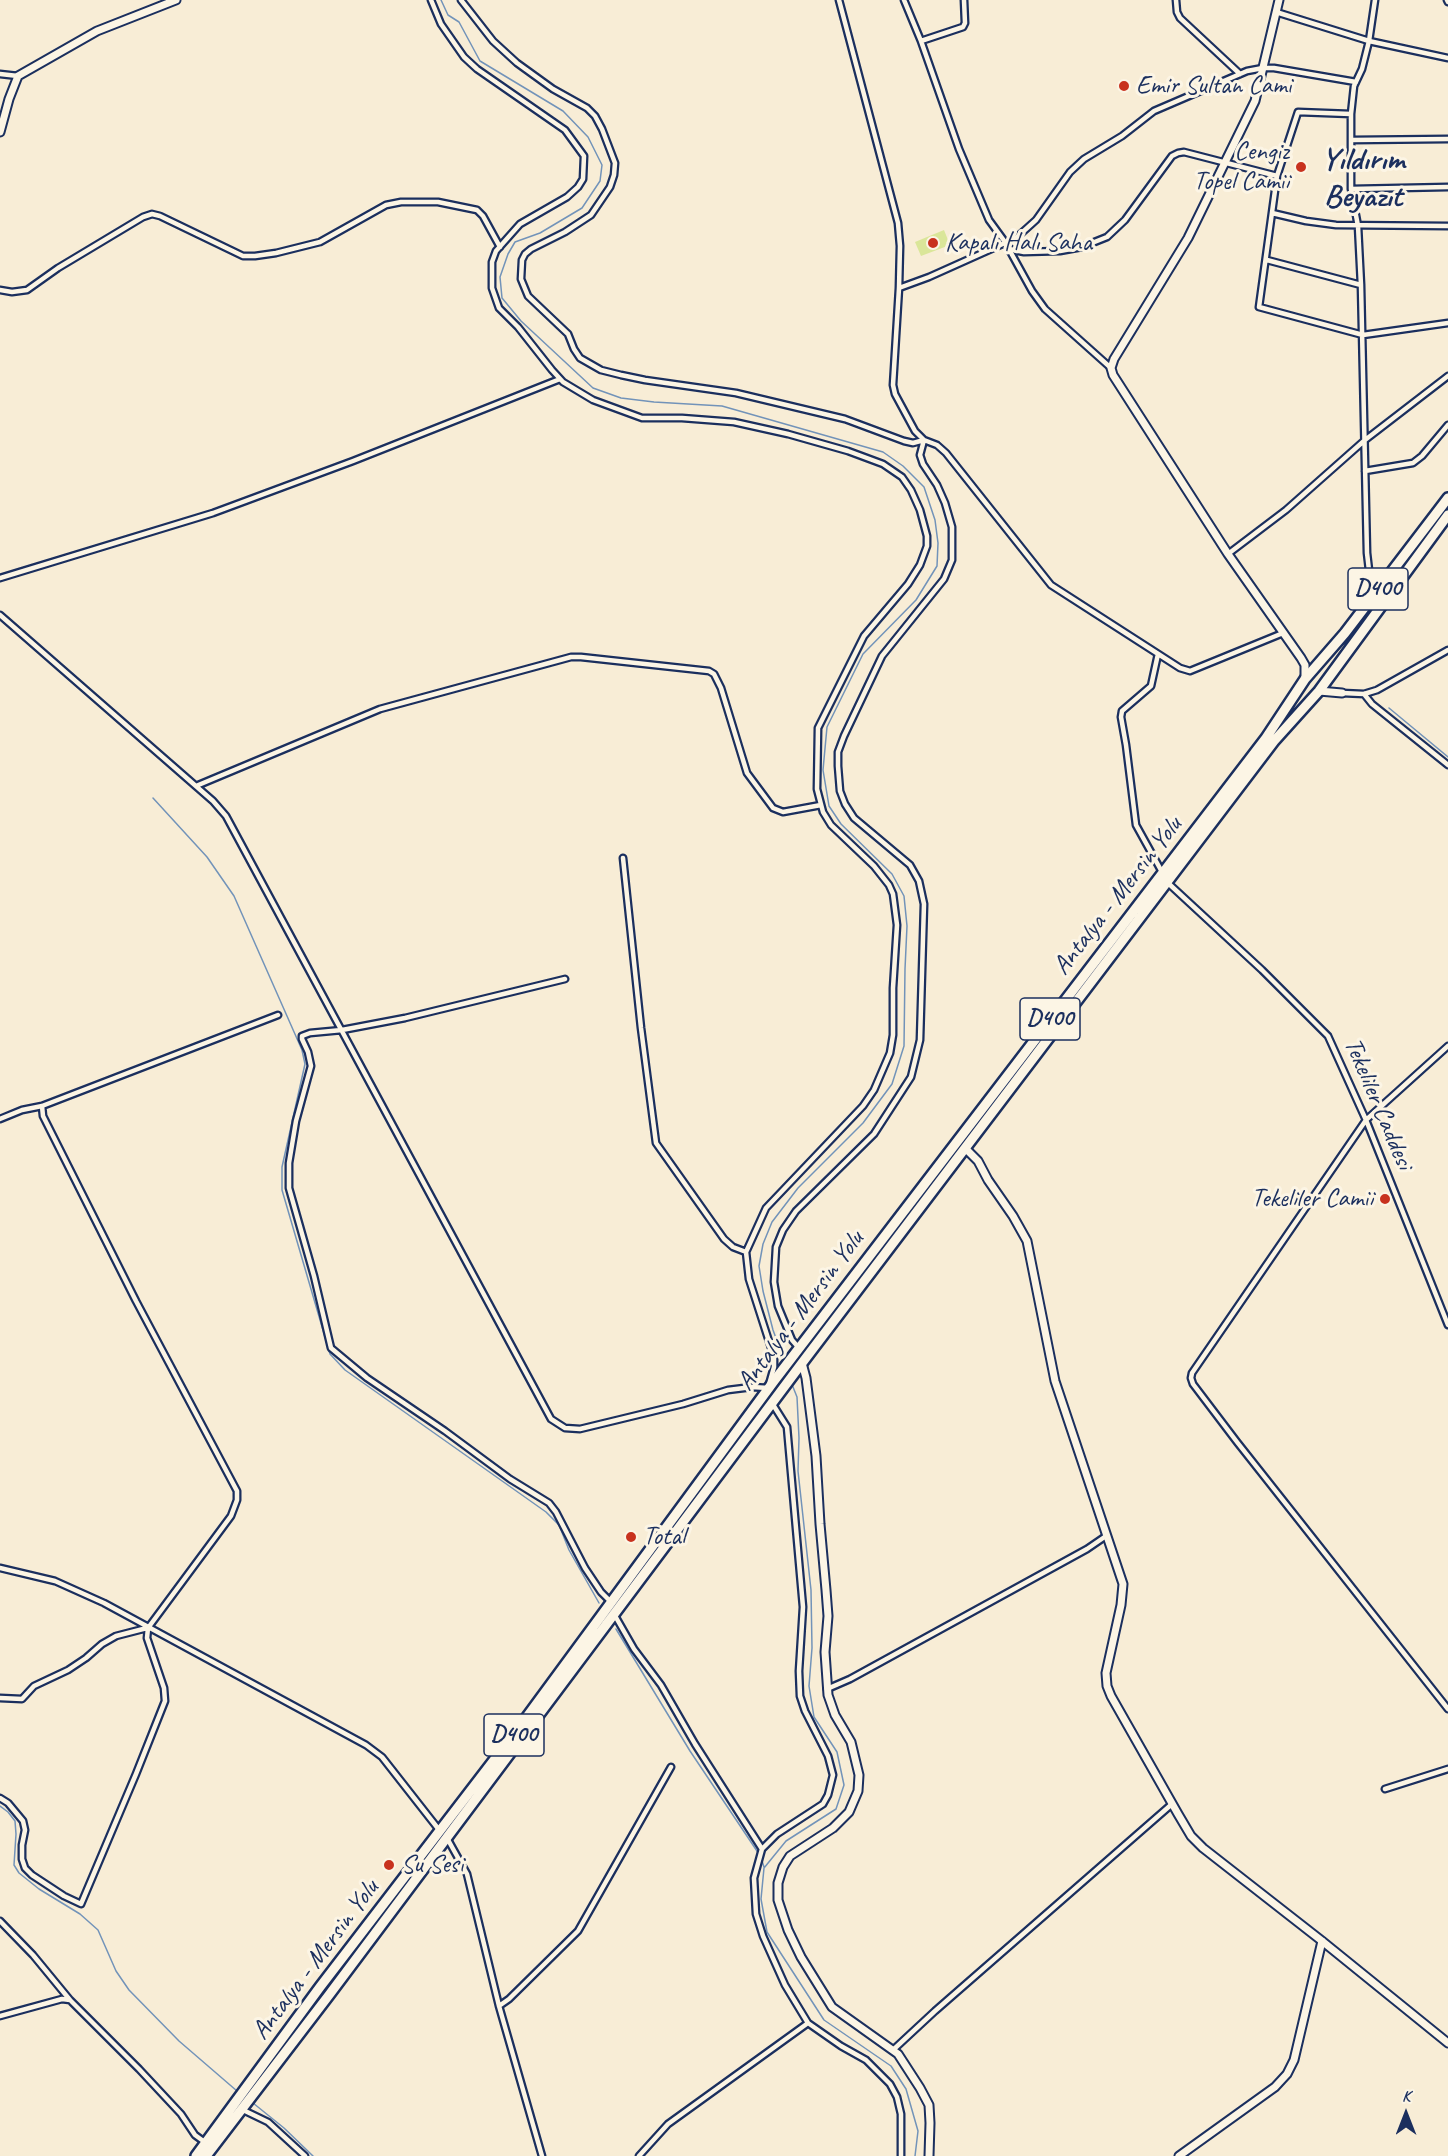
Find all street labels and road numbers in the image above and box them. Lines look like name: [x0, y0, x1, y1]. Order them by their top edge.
road number: D400: [1348, 568, 1408, 610]
street label: Antalya - Mersin Yolu: [1047, 811, 1189, 981]
road number: D400: [1020, 998, 1080, 1040]
street label: Tekeliler Caddesi: [1336, 1033, 1420, 1175]
street label: Antalya - Mersin Yolu: [731, 1225, 871, 1397]
road number: D400: [484, 1714, 544, 1756]
street label: Antalya - Mersin Yolu: [246, 1874, 386, 2046]

